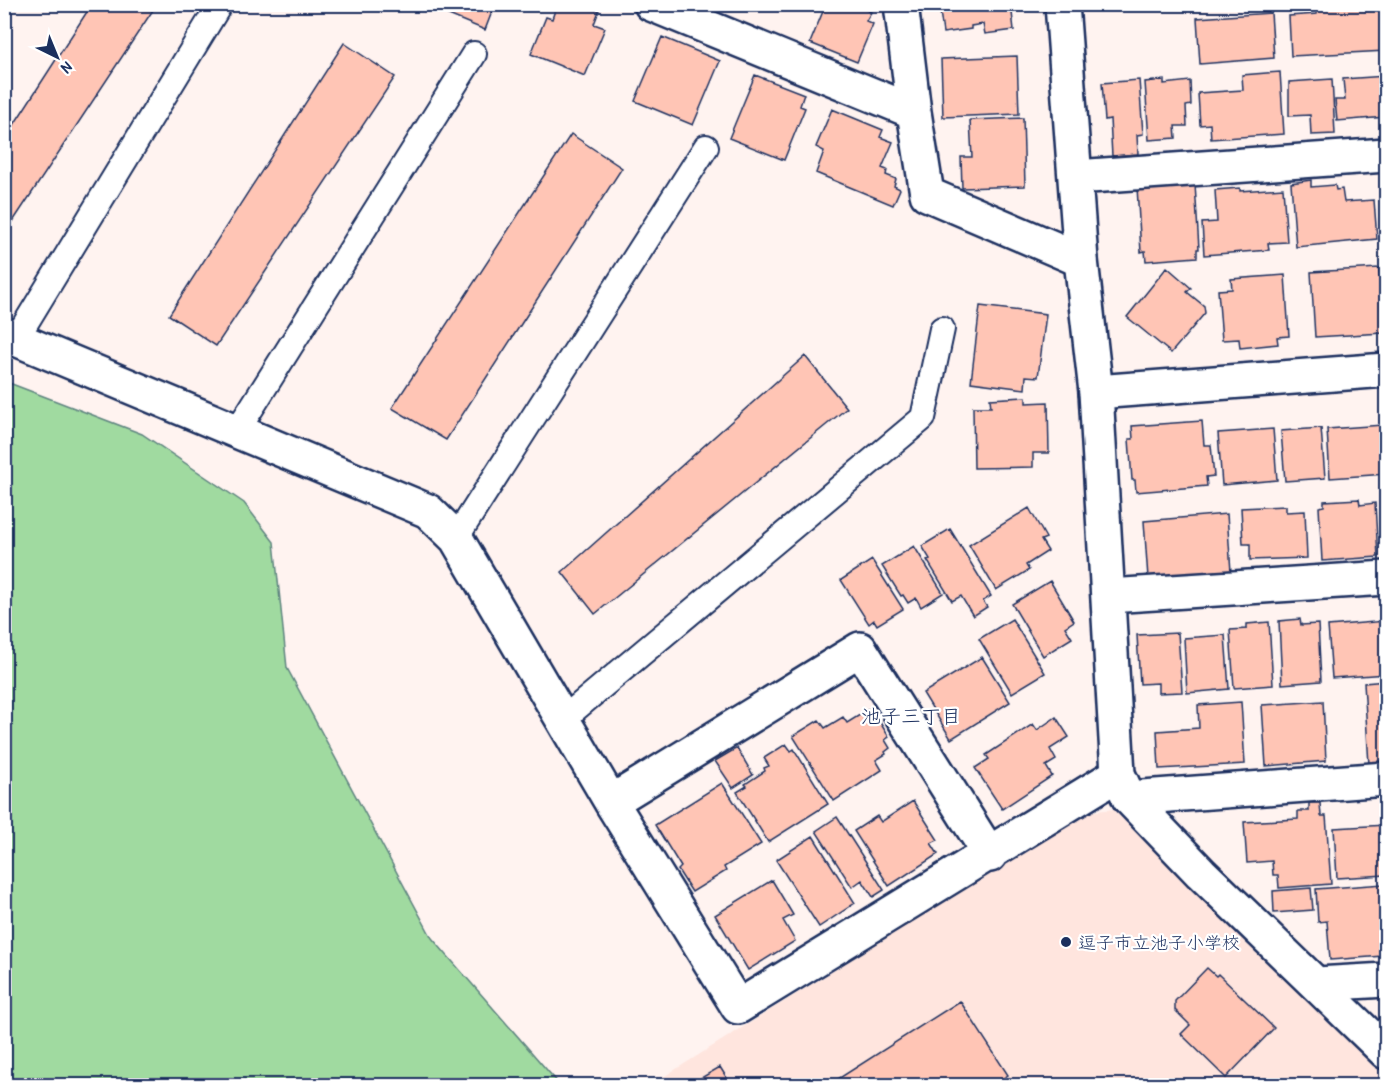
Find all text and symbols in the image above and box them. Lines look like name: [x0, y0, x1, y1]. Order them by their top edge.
north arrow: [27, 27, 87, 87]
text: N: [56, 57, 78, 79]
district label: 池子三丁目: [861, 702, 961, 729]
place label: 逗子市立池子小学校: [1078, 930, 1240, 955]
marker: 逗子市立池子小学校: [1059, 935, 1073, 949]

